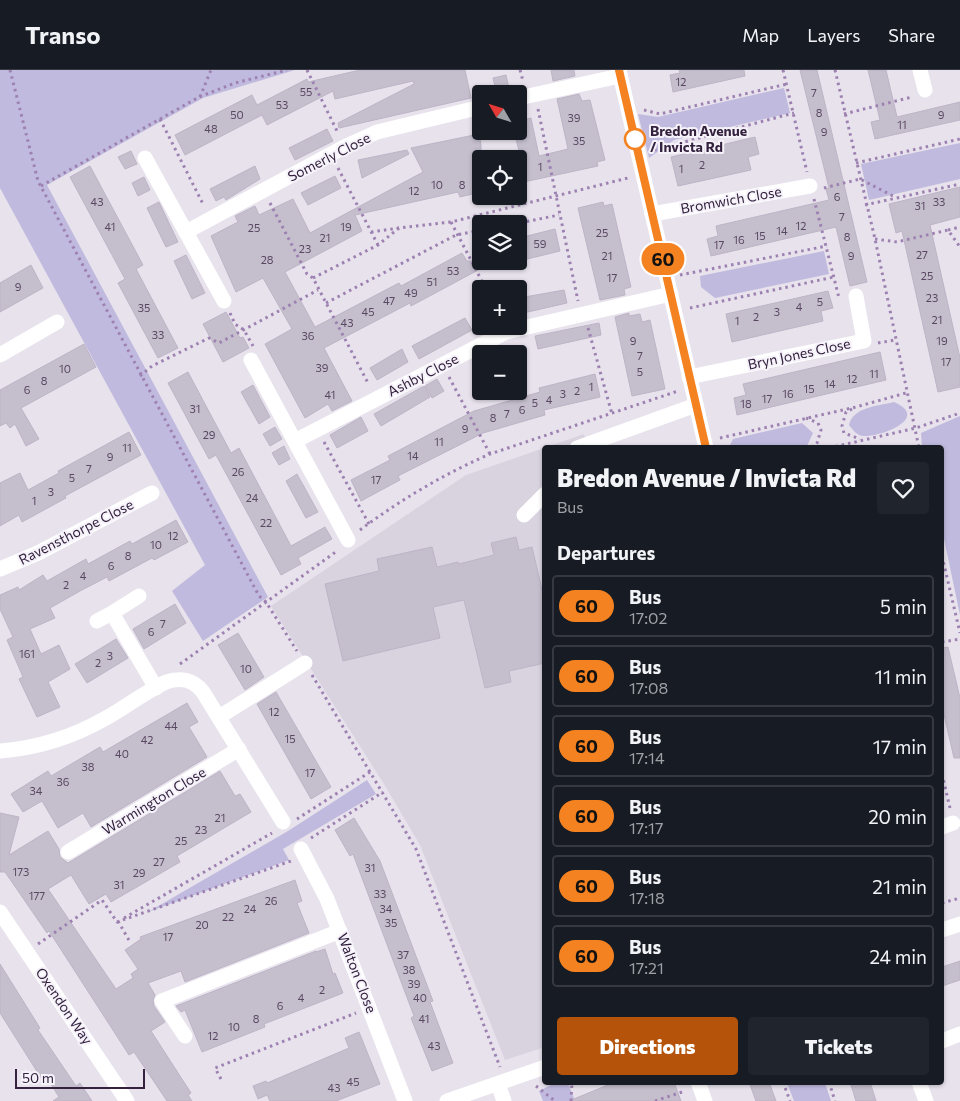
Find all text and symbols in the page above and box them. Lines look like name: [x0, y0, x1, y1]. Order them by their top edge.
text: Transo: [25, 20, 101, 49]
text: Map: [742, 24, 779, 46]
text: Layers: [807, 24, 860, 46]
text: Share: [888, 24, 935, 46]
house number: 12: [676, 75, 686, 88]
house number: 55: [300, 85, 312, 98]
north arrow: [472, 85, 528, 140]
map controls: [472, 85, 527, 400]
house number: 7: [811, 86, 817, 99]
house number: 53: [276, 98, 288, 111]
house number: 8: [816, 106, 823, 119]
house number: 50: [230, 108, 244, 121]
house number: 9: [938, 108, 945, 121]
house number: 39: [568, 111, 581, 124]
house number: 11: [897, 118, 907, 131]
house number: 48: [204, 122, 218, 135]
place label: Bredon Avenue / Invicta Rd: [650, 122, 747, 155]
house number: 9: [821, 125, 828, 138]
street label: Somerly Close: [285, 128, 373, 185]
marker: Bredon Avenue / Invicta Rd: [624, 128, 646, 150]
house number: 35: [573, 134, 585, 147]
button: locate: [472, 150, 527, 205]
house number: 2: [699, 158, 705, 171]
house number: 1: [538, 160, 542, 173]
house number: 1: [679, 162, 683, 175]
house number: 10: [431, 178, 443, 191]
house number: 8: [459, 178, 466, 191]
street label: Bromwich Close: [679, 182, 783, 217]
house number: 12: [409, 184, 419, 197]
house number: 6: [834, 190, 841, 203]
house number: 43: [91, 195, 103, 208]
house number: 33: [933, 195, 945, 208]
house number: 31: [915, 199, 925, 212]
house number: 7: [839, 210, 845, 223]
button: layers: [472, 215, 527, 270]
house number: 12: [796, 219, 806, 232]
house number: 41: [105, 220, 115, 233]
house number: 19: [340, 220, 352, 233]
house number: 25: [248, 221, 260, 234]
house number: 14: [776, 224, 788, 237]
house number: 25: [596, 226, 608, 239]
house number: 15: [754, 229, 766, 242]
house number: 8: [844, 230, 851, 243]
house number: 21: [320, 231, 330, 244]
house number: 16: [733, 233, 745, 246]
house number: 59: [534, 237, 547, 250]
house number: 17: [714, 238, 724, 251]
house number: 23: [299, 242, 311, 255]
line badge: 60: [640, 243, 686, 275]
text: 60: [651, 248, 675, 270]
house number: 27: [916, 248, 928, 261]
house number: 21: [602, 249, 612, 262]
house number: 9: [848, 249, 855, 262]
house number: 28: [261, 253, 274, 266]
house number: 53: [447, 264, 459, 277]
house number: 25: [921, 269, 933, 282]
house number: 17: [607, 271, 617, 284]
house number: 51: [426, 275, 438, 288]
house number: 9: [15, 280, 22, 293]
button: +: [472, 280, 527, 335]
house number: 49: [404, 286, 418, 299]
house number: 23: [926, 291, 938, 304]
house number: 47: [383, 294, 395, 307]
house number: 5: [817, 295, 823, 308]
house number: 4: [796, 300, 803, 313]
house number: 35: [138, 301, 150, 314]
house number: 45: [362, 305, 374, 318]
house number: 3: [774, 305, 780, 318]
house number: 2: [753, 310, 759, 323]
house number: 21: [932, 313, 942, 326]
house number: 1: [735, 314, 739, 327]
house number: 43: [341, 316, 353, 329]
house number: 33: [152, 328, 164, 341]
house number: 36: [302, 329, 315, 342]
house number: 9: [630, 334, 637, 347]
street label: Bryn Jones Close: [746, 334, 852, 373]
house number: 19: [936, 334, 948, 347]
button: −: [472, 345, 527, 400]
street label: Ashby Close: [385, 349, 461, 400]
house number: 7: [637, 349, 643, 362]
house number: 17: [941, 355, 951, 368]
house number: 39: [316, 361, 329, 374]
house number: 10: [59, 362, 71, 375]
house number: 5: [637, 365, 643, 378]
house number: 11: [869, 367, 879, 380]
house number: 12: [847, 372, 857, 385]
house number: 8: [41, 374, 48, 387]
house number: 14: [824, 377, 836, 390]
house number: 1: [589, 380, 593, 393]
house number: 15: [803, 382, 815, 395]
house number: 6: [24, 383, 31, 396]
house number: 2: [574, 384, 580, 397]
house number: 3: [560, 387, 566, 400]
house number: 16: [782, 387, 794, 400]
house number: 41: [325, 388, 335, 401]
house number: 17: [762, 392, 772, 405]
house number: 4: [546, 393, 553, 406]
house number: 5: [532, 396, 538, 409]
house number: 18: [740, 397, 752, 410]
house number: 31: [190, 402, 200, 415]
house number: 6: [519, 403, 526, 416]
house number: 7: [504, 407, 510, 420]
house number: 8: [490, 411, 497, 424]
house number: 9: [462, 422, 469, 435]
house number: 29: [203, 428, 216, 441]
house number: 11: [434, 435, 444, 448]
house number: 11: [122, 441, 132, 454]
house number: 14: [407, 449, 419, 462]
house number: 9: [107, 450, 114, 463]
house number: 7: [86, 462, 92, 475]
button: heart: [877, 462, 929, 514]
text: Bredon Avenue / Invicta Rd: [557, 463, 856, 492]
house number: 26: [232, 465, 245, 478]
house number: 5: [69, 471, 75, 484]
house number: 17: [371, 473, 381, 486]
house number: 3: [48, 485, 54, 498]
house number: 24: [246, 491, 259, 504]
house number: 1: [32, 494, 36, 507]
street label: Ravensthorpe Close: [16, 495, 136, 568]
text: Bus: [557, 497, 584, 516]
house number: 22: [260, 516, 272, 529]
house number: 12: [168, 529, 178, 542]
house number: 10: [150, 538, 162, 551]
text: Departures: [557, 541, 655, 564]
house number: 8: [125, 549, 132, 562]
house number: 6: [108, 559, 115, 572]
house number: 4: [80, 569, 87, 582]
house number: 2: [63, 578, 69, 591]
text: Bus: [629, 585, 661, 608]
text: 60: [575, 595, 598, 617]
text: 5 min: [880, 595, 927, 618]
text: 17:02: [629, 608, 667, 627]
house number: 7: [160, 617, 166, 630]
house number: 6: [148, 625, 155, 638]
house number: 161: [19, 647, 35, 660]
house number: 3: [107, 649, 113, 662]
text: Bus: [629, 655, 661, 678]
house number: 2: [95, 656, 101, 669]
house number: 10: [240, 662, 252, 675]
text: 60: [575, 665, 598, 687]
text: 11 min: [875, 665, 927, 688]
text: 17:08: [629, 678, 668, 697]
house number: 12: [269, 705, 279, 718]
house number: 44: [164, 719, 178, 732]
text: Bus: [629, 725, 661, 748]
house number: 15: [284, 732, 296, 745]
house number: 42: [141, 733, 153, 746]
text: 60: [575, 735, 598, 757]
text: 17 min: [873, 735, 927, 758]
house number: 40: [115, 747, 129, 760]
text: 17:14: [629, 748, 665, 767]
house number: 38: [82, 760, 95, 773]
street label: Warmington Close: [99, 763, 209, 838]
house number: 17: [305, 766, 315, 779]
house number: 36: [57, 775, 70, 788]
house number: 34: [30, 784, 43, 797]
text: Bus: [629, 795, 661, 818]
text: 60: [575, 805, 598, 827]
text: 20 min: [868, 805, 927, 828]
house number: 21: [215, 811, 225, 824]
text: 17:17: [629, 818, 663, 837]
house number: 23: [195, 823, 207, 836]
house number: 25: [175, 834, 187, 847]
house number: 27: [153, 855, 165, 868]
house number: 31: [365, 861, 375, 874]
house number: 173: [13, 865, 29, 878]
text: Bus: [629, 865, 661, 888]
house number: 29: [133, 866, 146, 879]
text: 60: [575, 875, 598, 897]
text: 21 min: [872, 875, 927, 898]
house number: 31: [114, 878, 124, 891]
house number: 33: [374, 887, 386, 900]
text: 17:18: [629, 888, 665, 907]
house number: 177: [29, 889, 45, 902]
house number: 26: [265, 894, 278, 907]
house number: 24: [244, 902, 257, 915]
house number: 34: [380, 902, 393, 915]
house number: 22: [222, 910, 234, 923]
house number: 35: [385, 916, 397, 929]
house number: 20: [195, 918, 209, 931]
house number: 17: [163, 930, 173, 943]
street label: Walton Close: [334, 930, 381, 1015]
text: Bus: [629, 935, 661, 958]
text: 60: [575, 945, 598, 967]
text: 24 min: [869, 945, 927, 968]
house number: 37: [397, 948, 409, 961]
text: 17:21: [629, 958, 664, 977]
house number: 38: [403, 963, 416, 976]
street label: Oxendon Way: [33, 964, 96, 1047]
house number: 39: [408, 977, 421, 990]
house number: 2: [319, 983, 325, 996]
house number: 4: [298, 991, 305, 1004]
house number: 40: [413, 991, 427, 1004]
house number: 6: [277, 999, 284, 1012]
house number: 8: [253, 1012, 260, 1025]
house number: 41: [419, 1012, 429, 1025]
button: Directions: [557, 1017, 738, 1075]
button: Tickets: [748, 1017, 929, 1075]
house number: 10: [228, 1020, 240, 1033]
house number: 12: [208, 1029, 218, 1042]
house number: 43: [428, 1039, 440, 1052]
scale bar: [15, 1066, 145, 1089]
text: 50 m: [22, 1069, 54, 1086]
house number: 45: [347, 1075, 359, 1088]
house number: 43: [328, 1081, 340, 1094]

